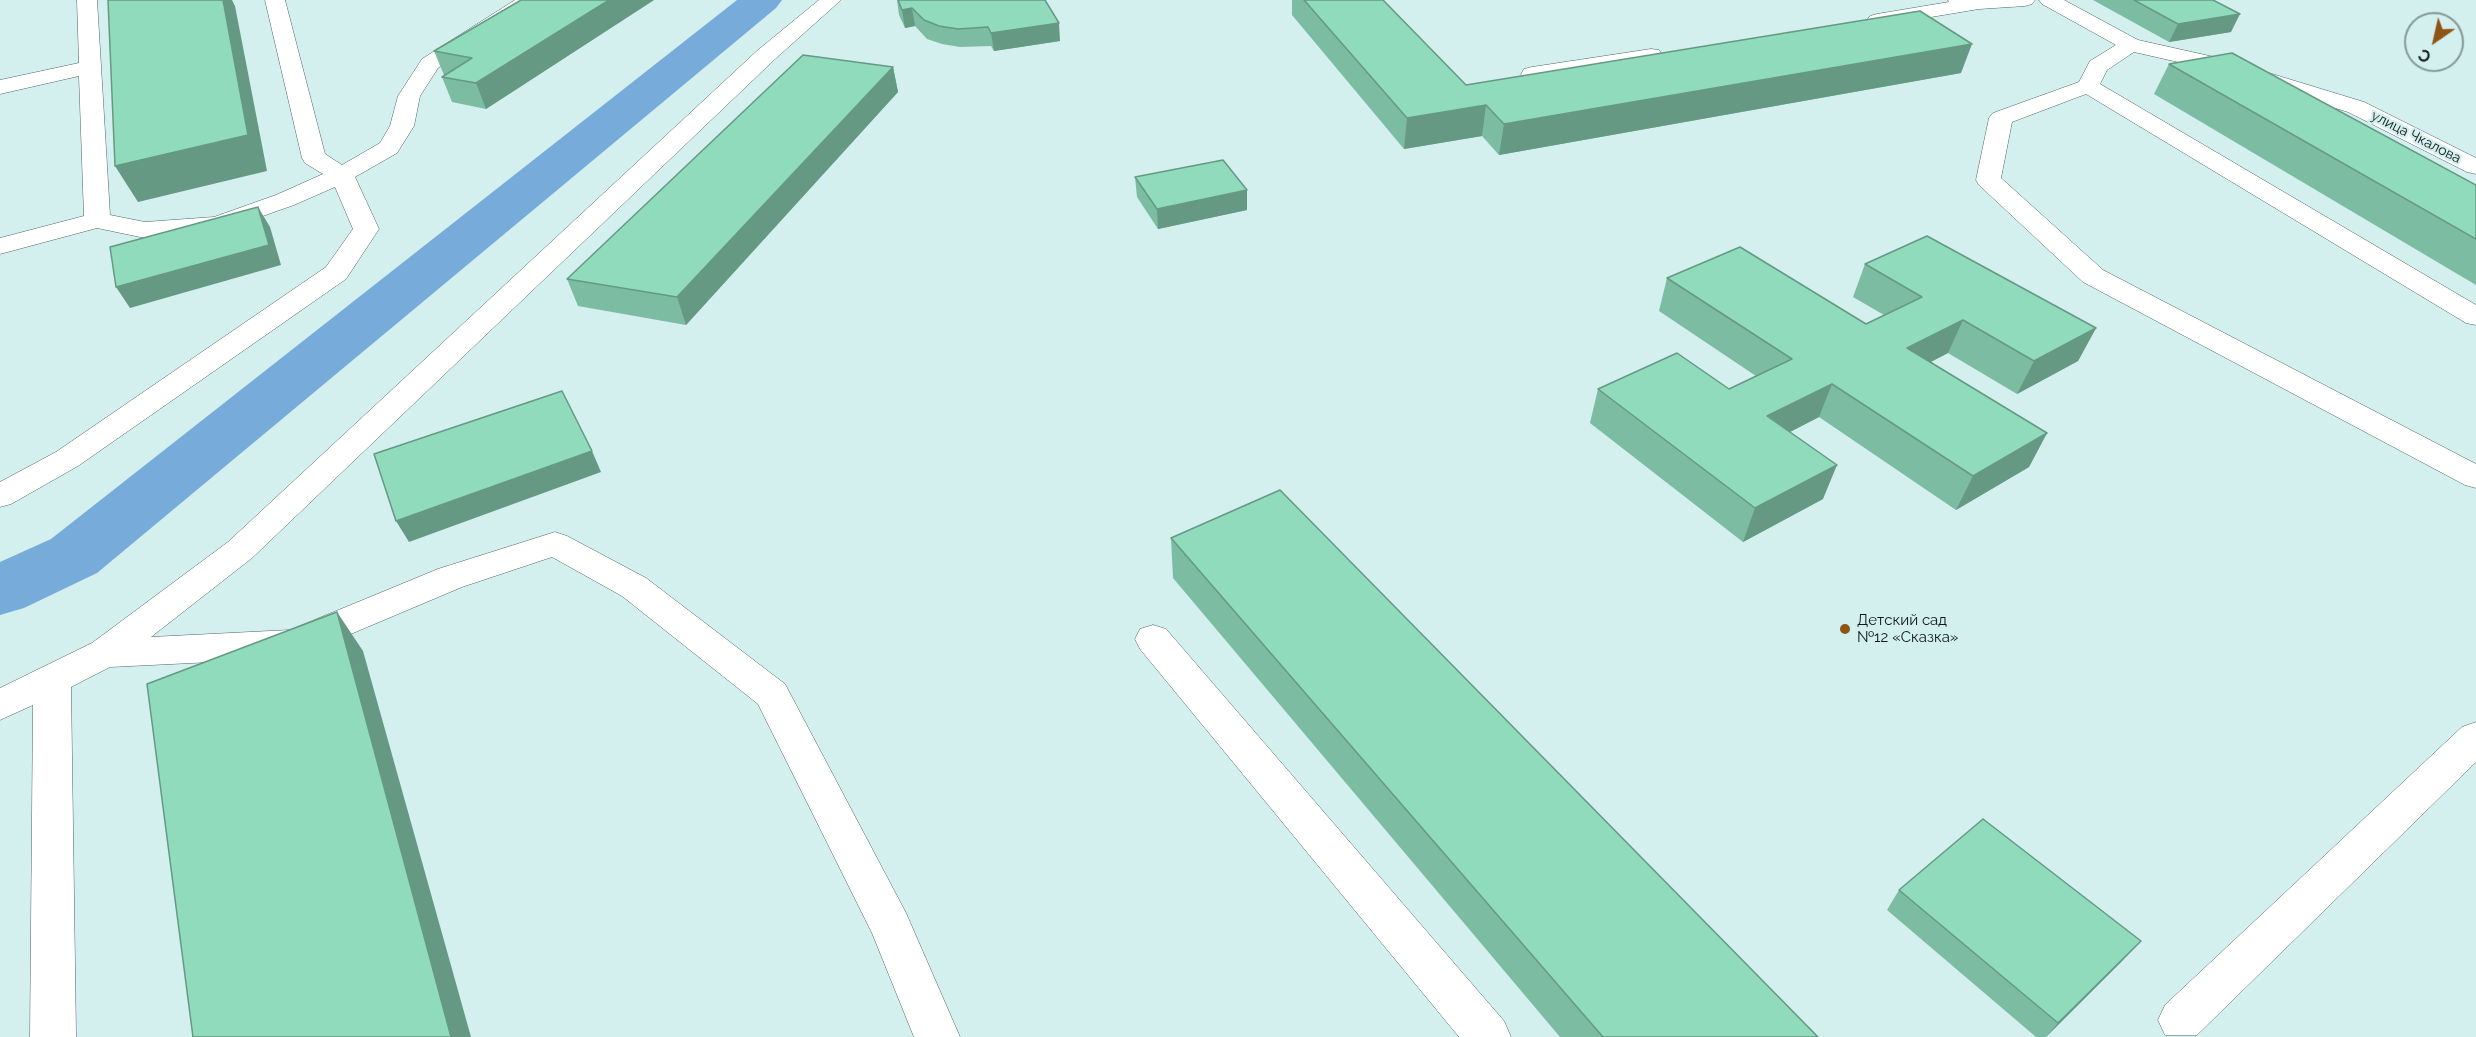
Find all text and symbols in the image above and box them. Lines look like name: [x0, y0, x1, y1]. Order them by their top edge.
north arrow: [2404, 12, 2464, 72]
text: С: [2415, 45, 2435, 67]
street label: улица Чкалова: [2368, 107, 2464, 167]
place label: Детский сад №12 «Сказка»: [1857, 611, 1958, 646]
marker: Детский сад №12 «Сказка»: [1838, 622, 1852, 636]

